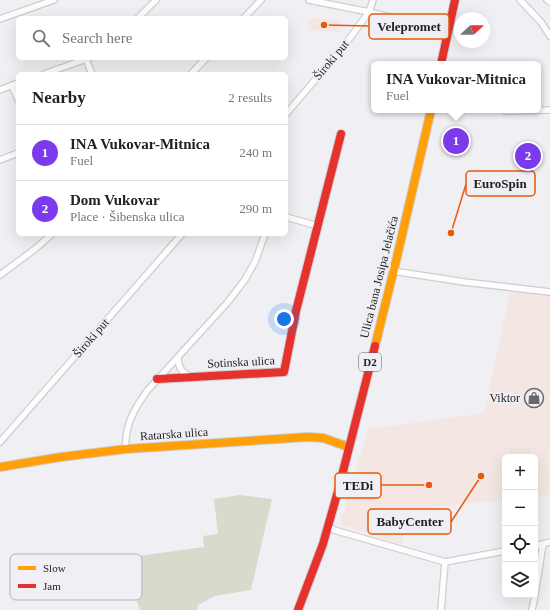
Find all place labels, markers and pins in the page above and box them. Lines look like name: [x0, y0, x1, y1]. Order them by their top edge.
callout: Velepromet: [369, 14, 449, 39]
pin: 1: [443, 126, 469, 156]
pin: 2: [515, 141, 541, 171]
callout: EuroSpin: [466, 171, 535, 196]
shop icon: Viktor: [523, 387, 545, 409]
place label: Viktor: [489, 391, 520, 405]
callout: TEDi: [335, 473, 381, 498]
callout: BabyCenter: [368, 509, 451, 534]

